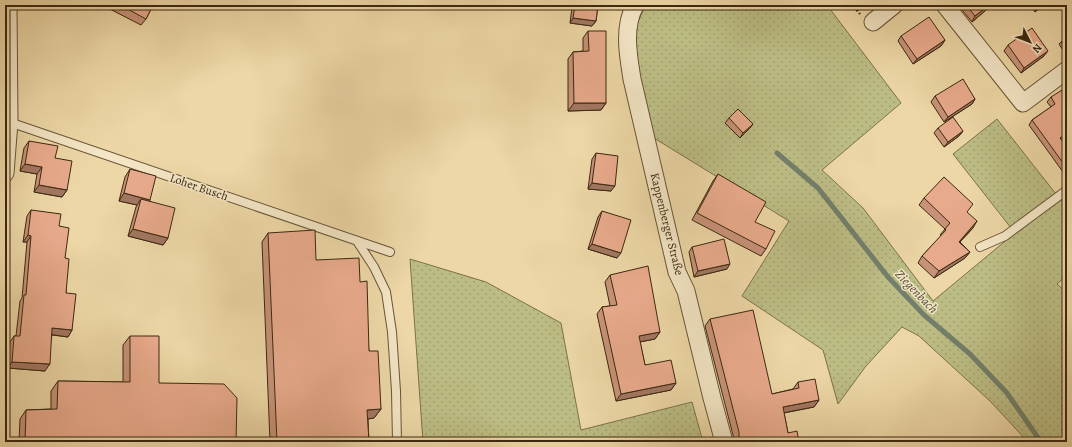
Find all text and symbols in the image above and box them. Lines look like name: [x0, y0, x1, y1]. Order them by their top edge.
north arrow: [1010, 22, 1050, 62]
text: N: [1029, 40, 1045, 56]
street label: Loher Busch: [168, 170, 231, 205]
street label: Kappenberger Straße: [647, 171, 687, 277]
water label: Ziegenbach: [892, 266, 942, 317]

